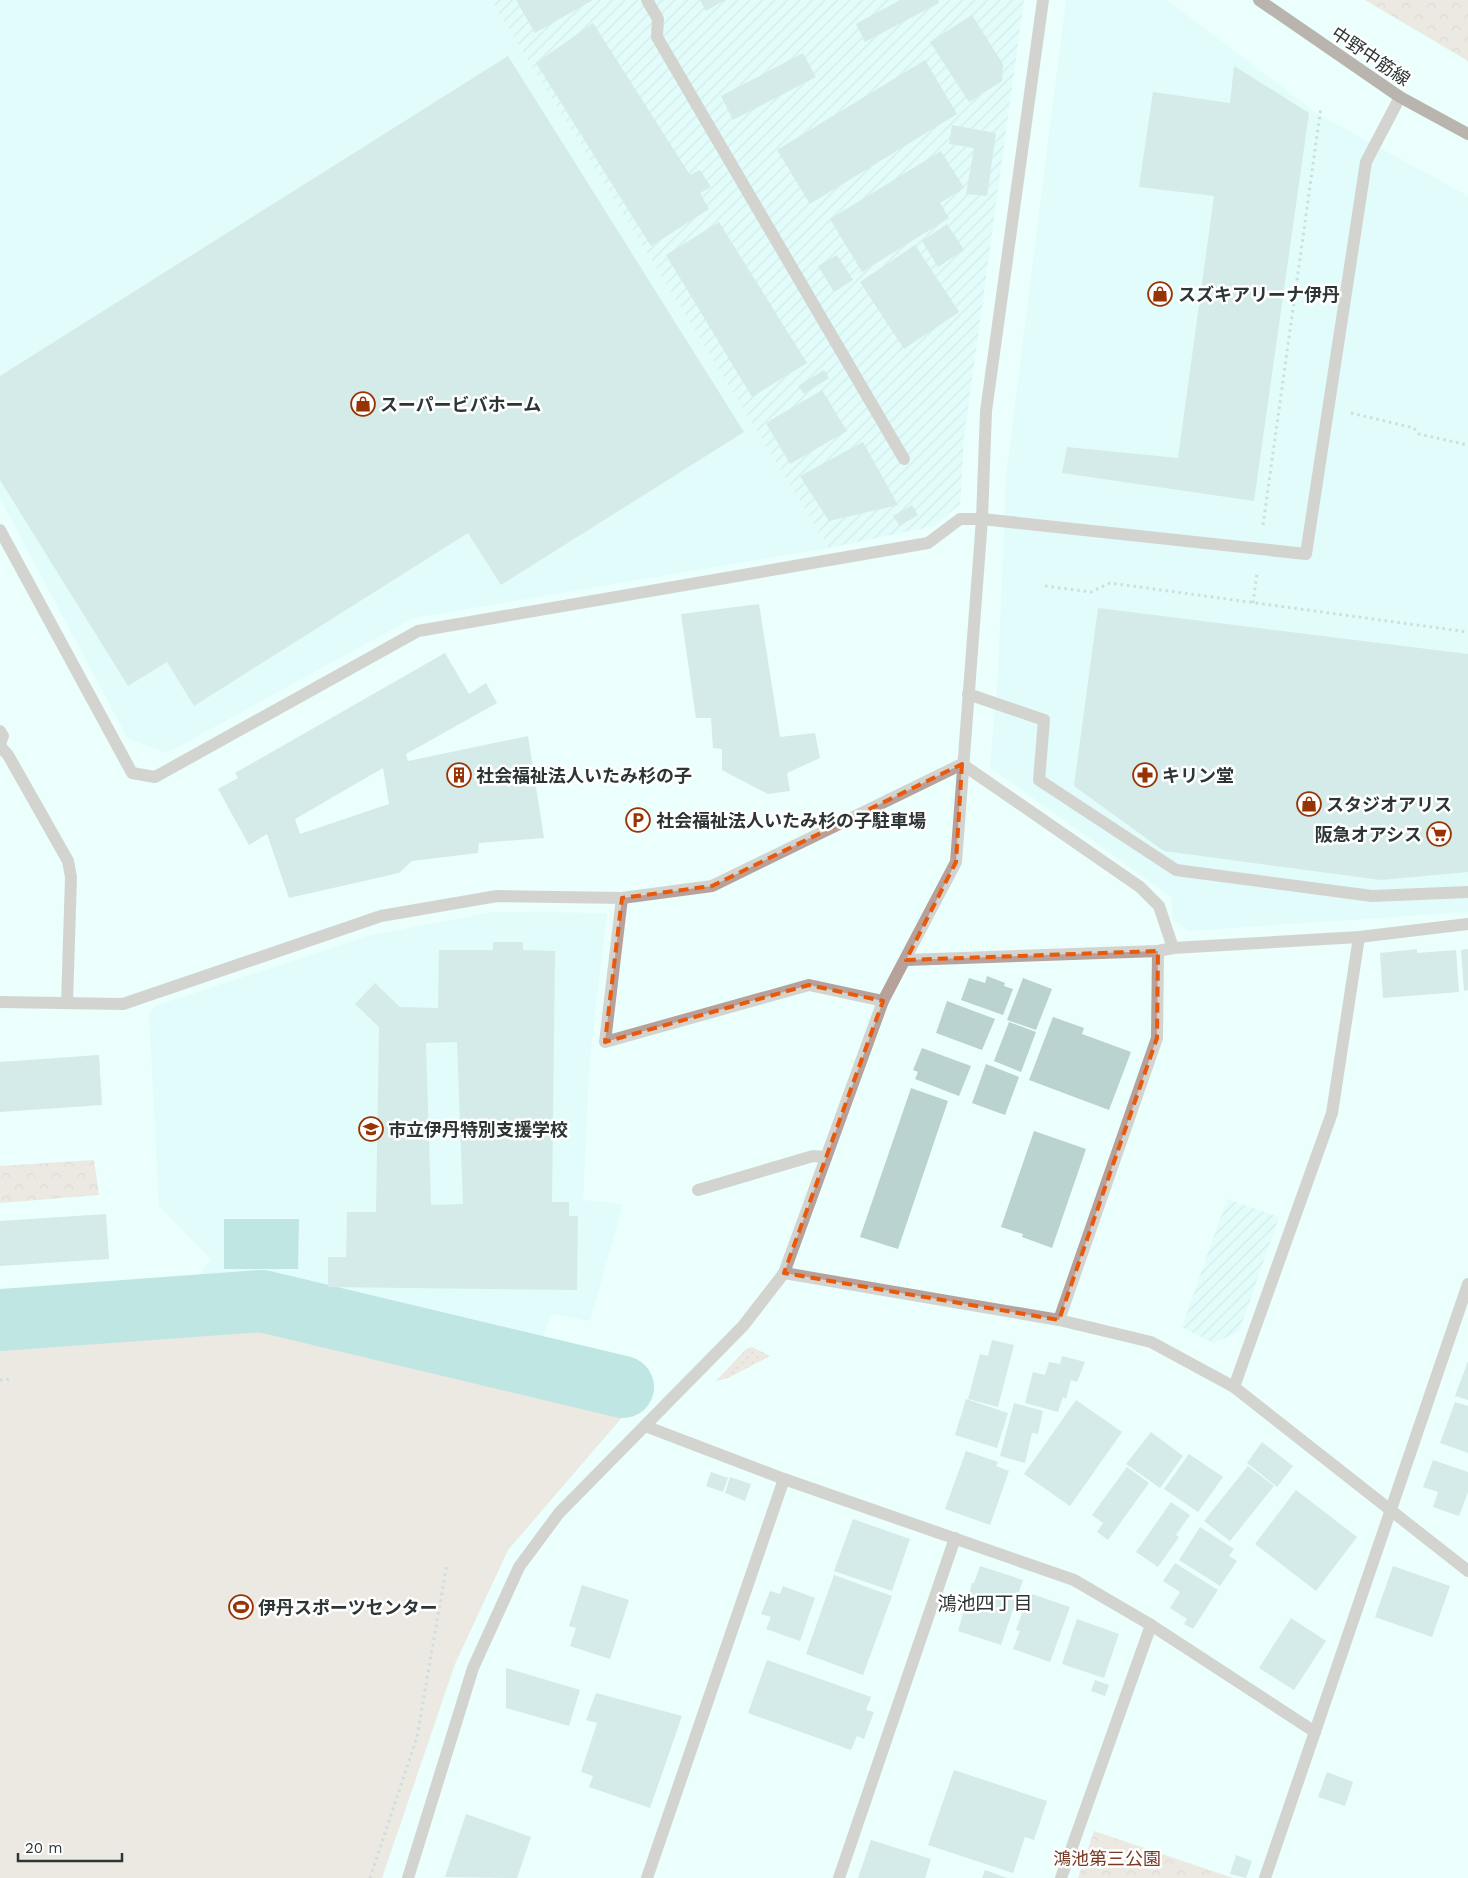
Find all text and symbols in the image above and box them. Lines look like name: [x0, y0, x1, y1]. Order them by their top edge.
street label: 中野中筋線: [1328, 22, 1414, 90]
shop icon: スズキアリーナ伊丹: [1147, 281, 1173, 307]
place label: スズキアリーナ伊丹: [1178, 284, 1340, 305]
shop icon: スーパービバホーム: [350, 391, 376, 417]
place label: スーパービバホーム: [380, 394, 541, 415]
building icon: 社会福祉法人いたみ杉の子: [446, 762, 472, 788]
pharmacy icon: キリン堂: [1132, 762, 1158, 788]
place label: 社会福祉法人いたみ杉の子: [476, 765, 692, 786]
place label: キリン堂: [1162, 765, 1234, 786]
shop icon: スタジオアリス: [1296, 791, 1322, 817]
place label: スタジオアリス: [1326, 794, 1452, 815]
parking icon: 社会福祉法人いたみ杉の子駐車場: [625, 807, 651, 833]
place label: 社会福祉法人いたみ杉の子駐車場: [656, 810, 926, 831]
supermarket icon: 阪急オアシス: [1426, 821, 1452, 847]
place label: 阪急オアシス: [1315, 824, 1422, 845]
school or university icon: 市立伊丹特別支援学校: [358, 1116, 384, 1142]
place label: 市立伊丹特別支援学校: [388, 1119, 568, 1140]
district label: 鴻池四丁目: [937, 1592, 1033, 1615]
sports icon: 伊丹スポーツセンター: [228, 1594, 254, 1620]
place label: 伊丹スポーツセンター: [258, 1597, 438, 1618]
scale bar: [18, 1830, 121, 1862]
text: 20 m: [25, 1839, 63, 1857]
park label: 鴻池第三公園: [1053, 1848, 1161, 1869]

